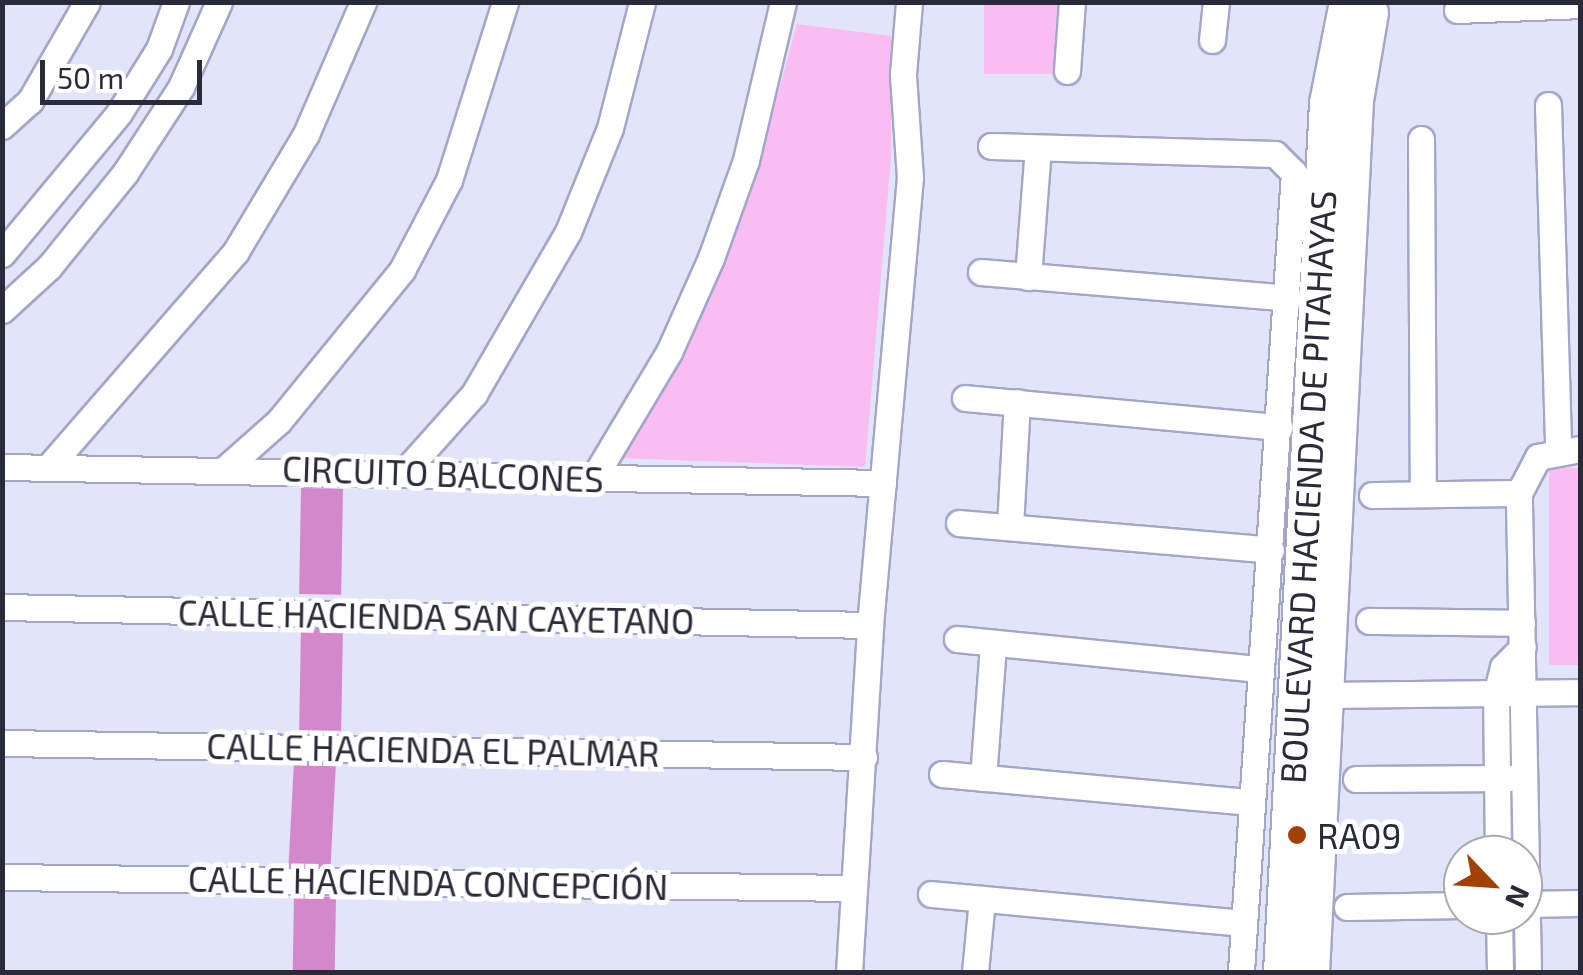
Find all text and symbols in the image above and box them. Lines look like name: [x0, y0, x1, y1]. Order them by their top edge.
scale bar: [45, 40, 208, 102]
text: 50 m: [57, 59, 124, 95]
street label: BOULEVARD HACIENDA DE PITAHAYAS: [1270, 189, 1344, 785]
street label: CIRCUITO BALCONES: [281, 446, 605, 500]
street label: CALLE HACIENDA SAN CAYETANO: [177, 590, 695, 642]
street label: CALLE HACIENDA EL PALMAR: [205, 724, 661, 774]
place label: RA09: [1317, 814, 1402, 856]
marker: RA09: [1286, 824, 1308, 846]
north arrow: [1443, 835, 1543, 935]
street label: CALLE HACIENDA CONCEPCIÓN: [187, 857, 669, 907]
text: N: [1499, 880, 1538, 913]

